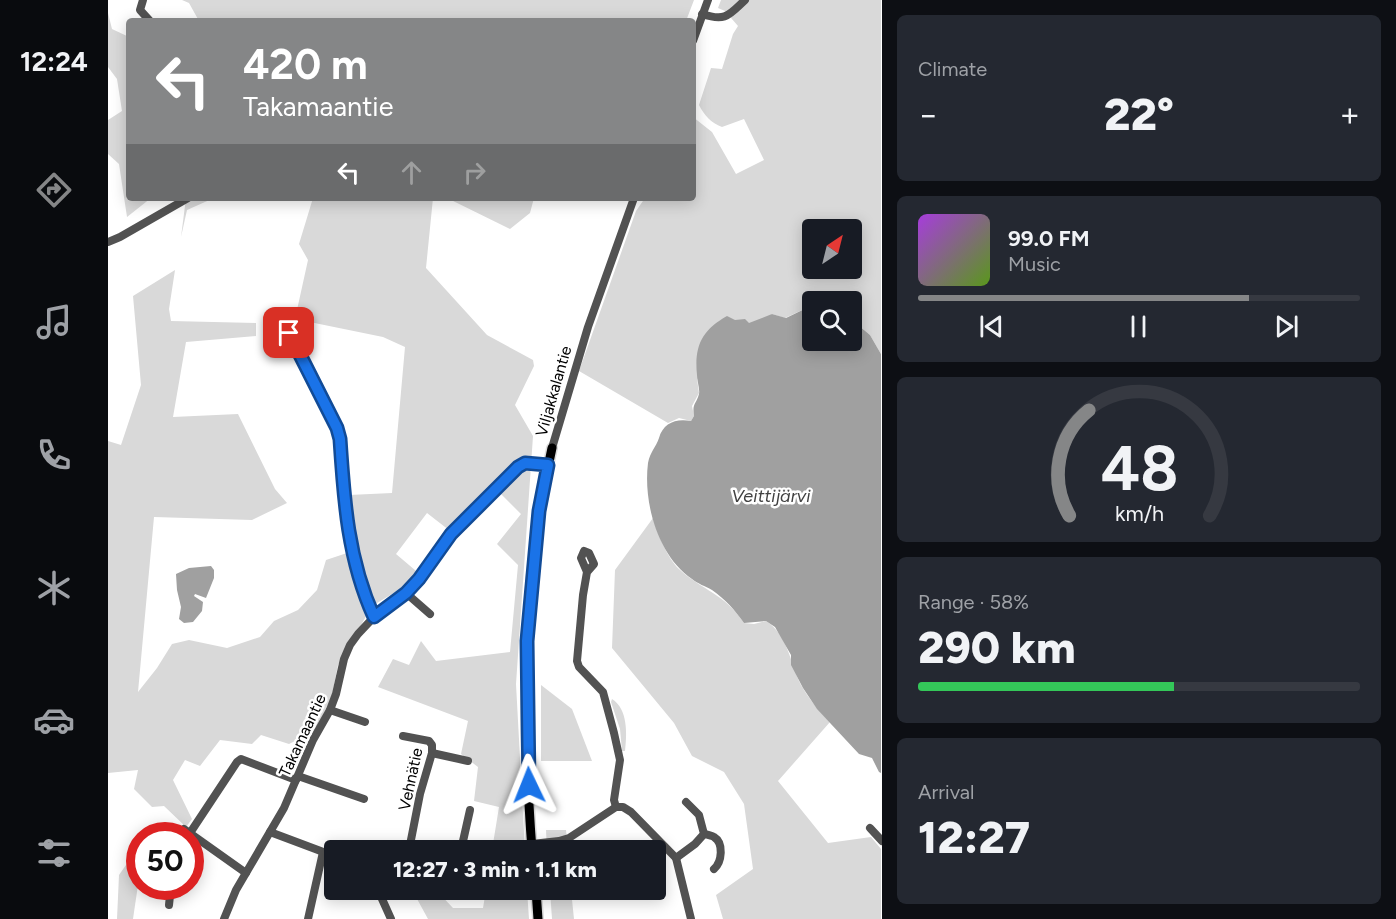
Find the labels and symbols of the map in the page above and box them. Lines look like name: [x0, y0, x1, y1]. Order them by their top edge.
north arrow: [802, 219, 862, 279]
pin: [263, 307, 314, 358]
street label: Viljakkalantie: [531, 343, 576, 439]
water label: Veittijärvi: [732, 485, 811, 507]
street label: Takamaantie: [275, 691, 330, 780]
street label: Vehnätie: [395, 746, 426, 812]
position arrow: [497, 753, 561, 817]
speed limit sign: 50: [126, 822, 204, 900]

